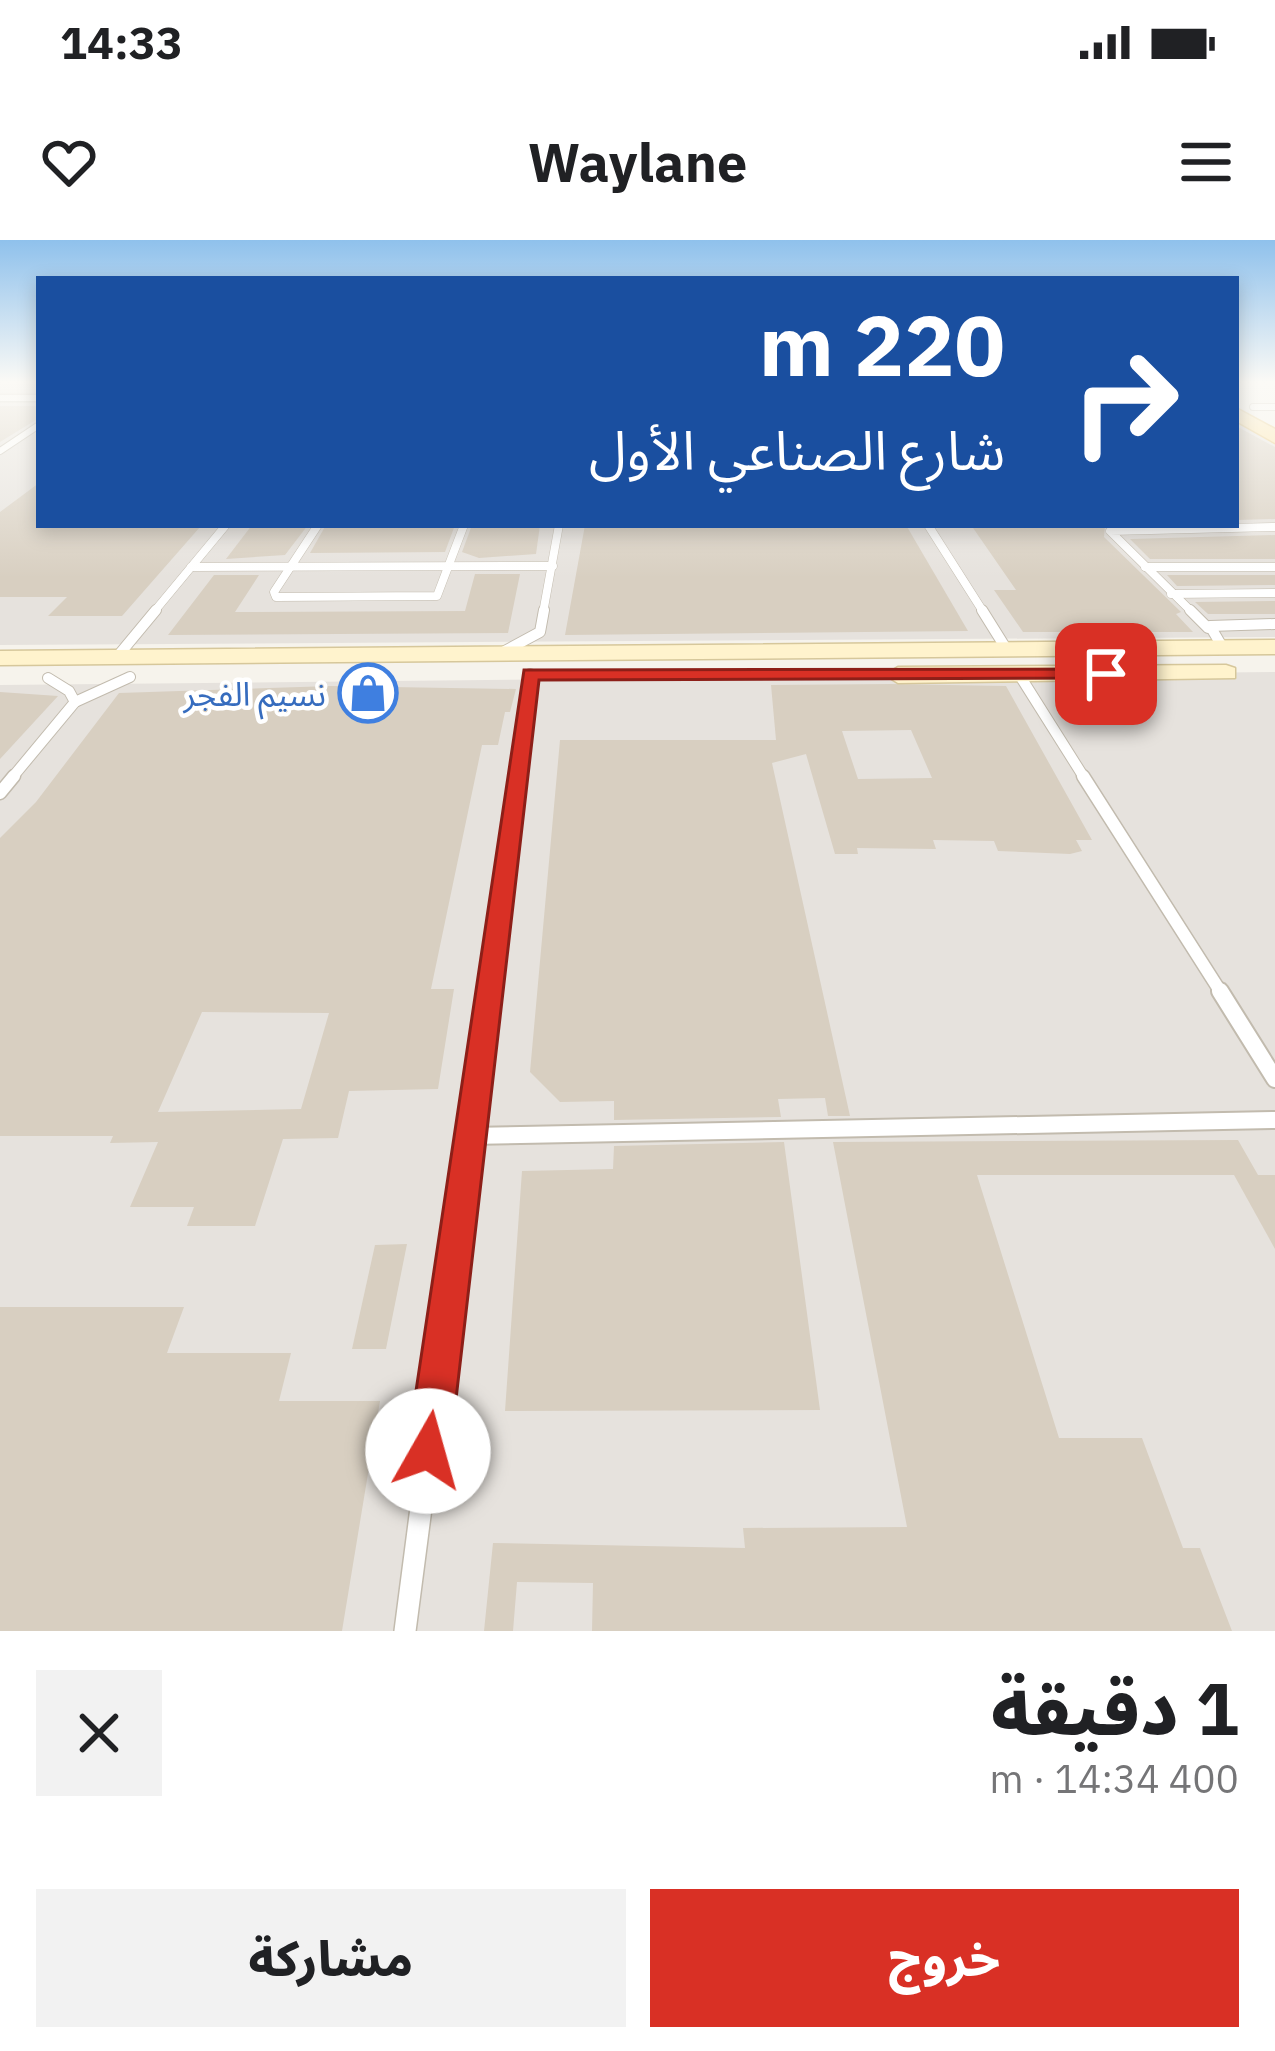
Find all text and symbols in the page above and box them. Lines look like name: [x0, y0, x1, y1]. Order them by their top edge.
text: 14:33: [60, 13, 183, 71]
text: Waylane: [528, 127, 747, 197]
icon: heart: [36, 129, 102, 195]
icon: menu: [1173, 129, 1239, 195]
text: 220 m: [759, 290, 1005, 399]
icon: right: [1047, 324, 1203, 480]
text: شارع الصناعي الأول: [589, 415, 1005, 485]
pin: [1055, 623, 1157, 725]
icon: arrive: [1073, 641, 1139, 707]
shop icon: نسيم الفجر: [337, 662, 399, 724]
place label: نسيم الفجر: [183, 672, 326, 720]
position arrow: [365, 1388, 491, 1514]
text: 1 دقيقة: [991, 1661, 1239, 1755]
button: close: [36, 1670, 162, 1796]
text: 400 m · 14:34: [989, 1753, 1239, 1804]
button: مشاركة: [36, 1889, 626, 2027]
button: خروج: [650, 1889, 1239, 2027]

